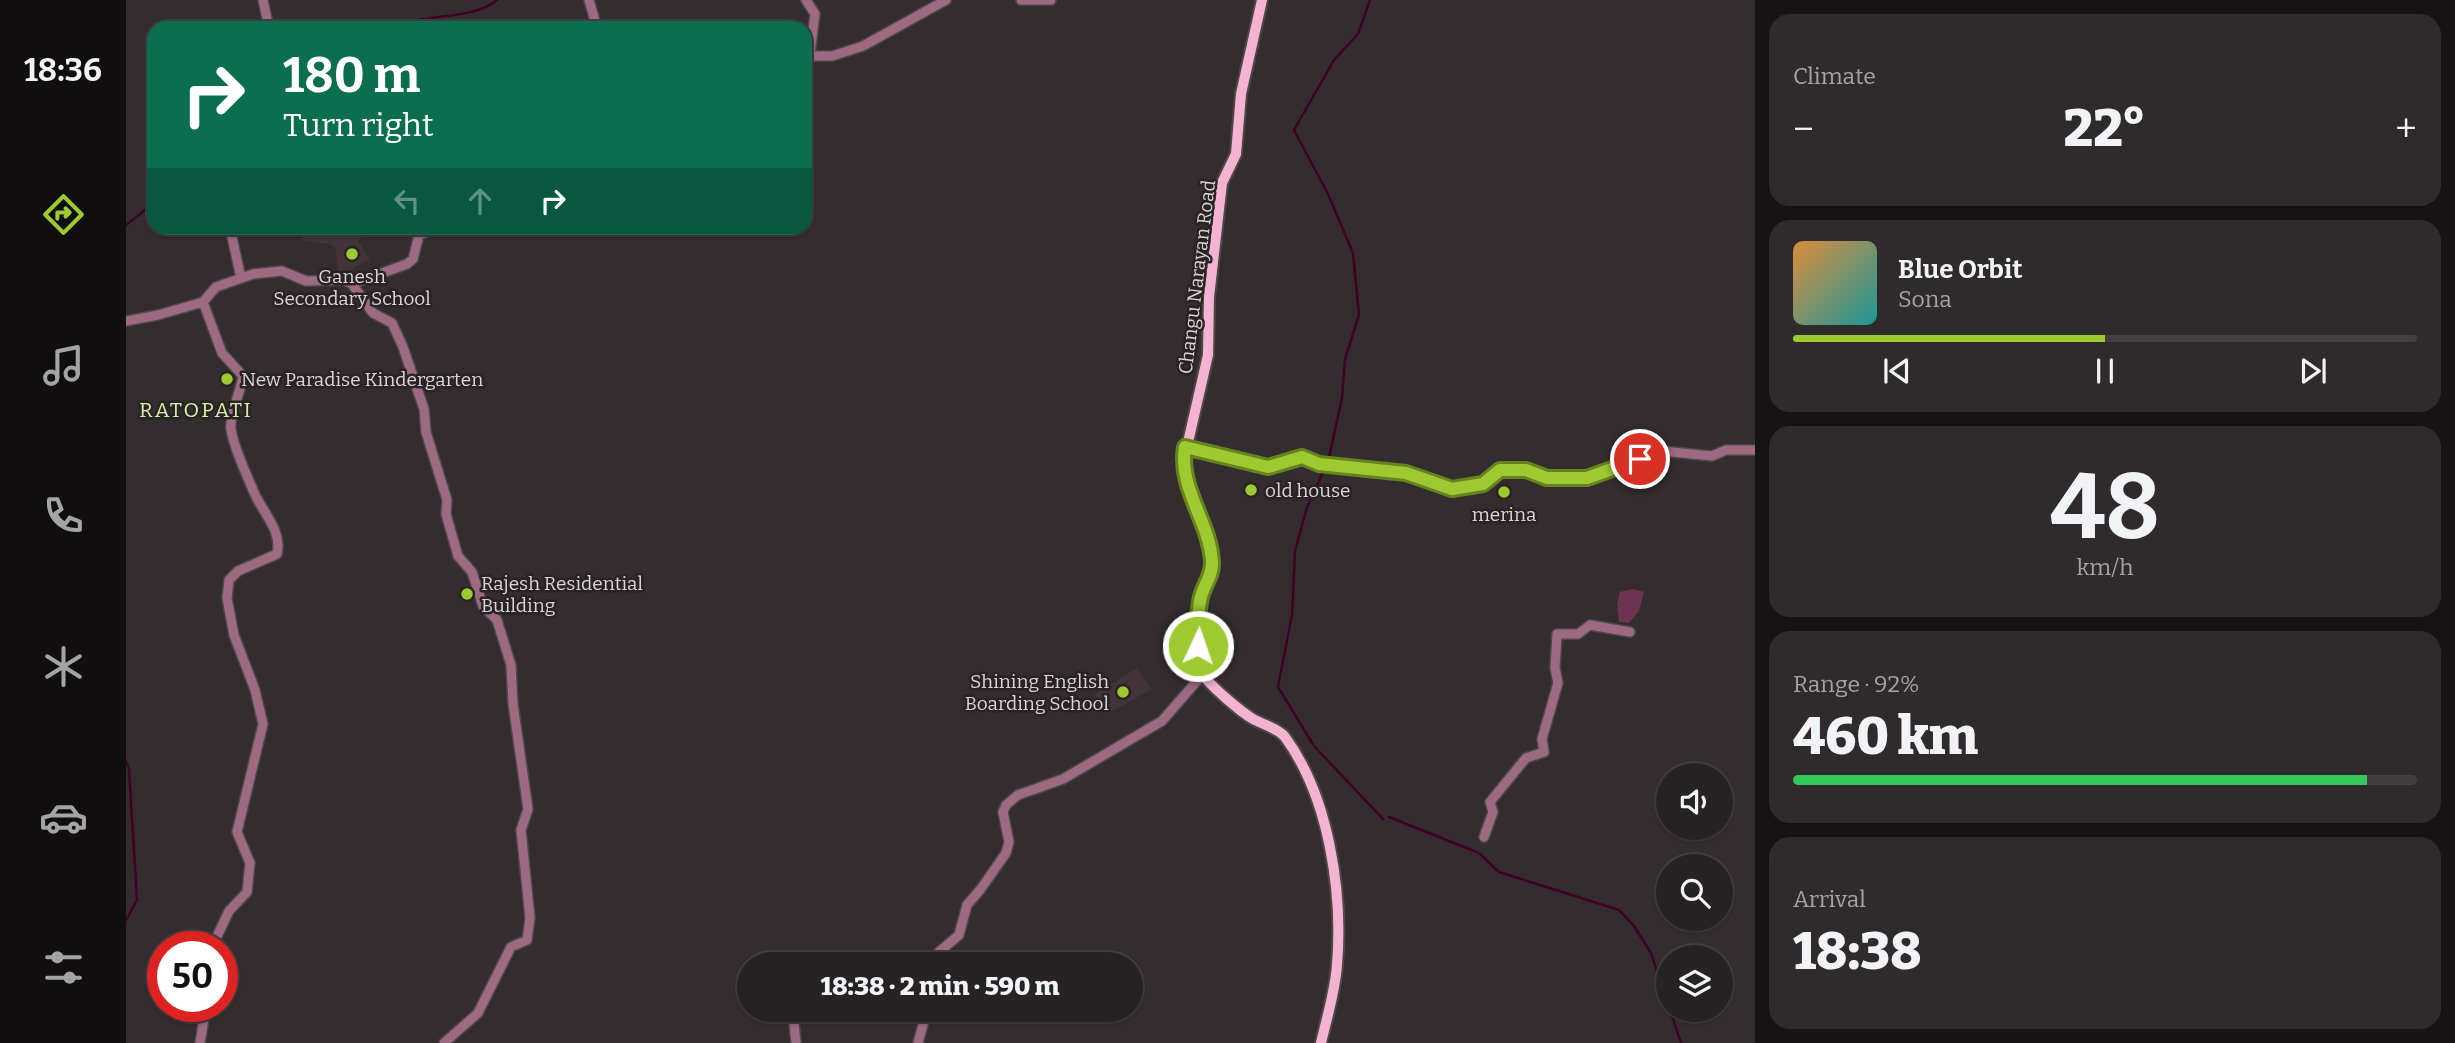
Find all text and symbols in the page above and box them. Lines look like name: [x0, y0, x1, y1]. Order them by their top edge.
text: 180 m: [283, 46, 420, 105]
icon: right: [168, 49, 259, 140]
text: 18:36: [24, 51, 102, 89]
text: Climate: [1793, 62, 1876, 90]
text: 22°: [2063, 97, 2146, 160]
text: Turn right: [283, 106, 434, 144]
text: −: [1793, 106, 1814, 152]
text: +: [2395, 106, 2417, 152]
street label: Changu Narayan Road: [1174, 179, 1220, 375]
icon: left: [388, 182, 426, 220]
icon: ahead: [461, 182, 499, 220]
icon: right: [534, 182, 572, 220]
icon: directions: [39, 190, 88, 239]
marker: Ganesh Secondary School: [344, 246, 360, 262]
text: Blue Orbit: [1898, 254, 2022, 285]
place label: Ganesh Secondary School: [273, 265, 431, 310]
text: Sona: [1898, 285, 1952, 313]
icon: music: [39, 341, 88, 390]
icon: previous: [1878, 352, 1916, 390]
icon: pause: [2086, 352, 2124, 390]
icon: next: [2294, 352, 2332, 390]
place label: New Paradise Kindergarten: [241, 368, 483, 391]
marker: New Paradise Kindergarten: [219, 371, 235, 387]
district label: RATOPATI: [139, 397, 253, 423]
pin: [1610, 429, 1670, 489]
icon: arrive: [1621, 440, 1659, 478]
text: 48: [2050, 453, 2160, 562]
place label: old house: [1265, 479, 1350, 502]
marker: old house: [1243, 482, 1259, 498]
marker: merina: [1496, 484, 1512, 500]
icon: phone: [39, 491, 88, 540]
place label: merina: [1472, 503, 1537, 526]
text: km/h: [2077, 553, 2133, 581]
place label: Rajesh Residential Building: [481, 572, 643, 617]
marker: Rajesh Residential Building: [459, 586, 475, 602]
position arrow: [1161, 609, 1235, 683]
icon: climate: [39, 642, 88, 691]
place label: Shining English Boarding School: [965, 670, 1109, 715]
text: Range · 92%: [1793, 670, 1920, 698]
marker: Shining English Boarding School: [1115, 684, 1131, 700]
text: 460 km: [1793, 705, 1978, 768]
map controls: [1656, 763, 1733, 1022]
button: sound: [1656, 763, 1733, 840]
icon: car: [39, 793, 88, 842]
button: search: [1656, 854, 1733, 931]
text: Arrival: [1793, 885, 1866, 913]
text: 18:38: [1793, 920, 1921, 983]
speed limit sign: 50: [147, 931, 238, 1022]
icon: filters: [39, 943, 88, 992]
button: layers: [1656, 945, 1733, 1022]
text: 18:38 · 2 min · 590 m: [820, 971, 1060, 1002]

